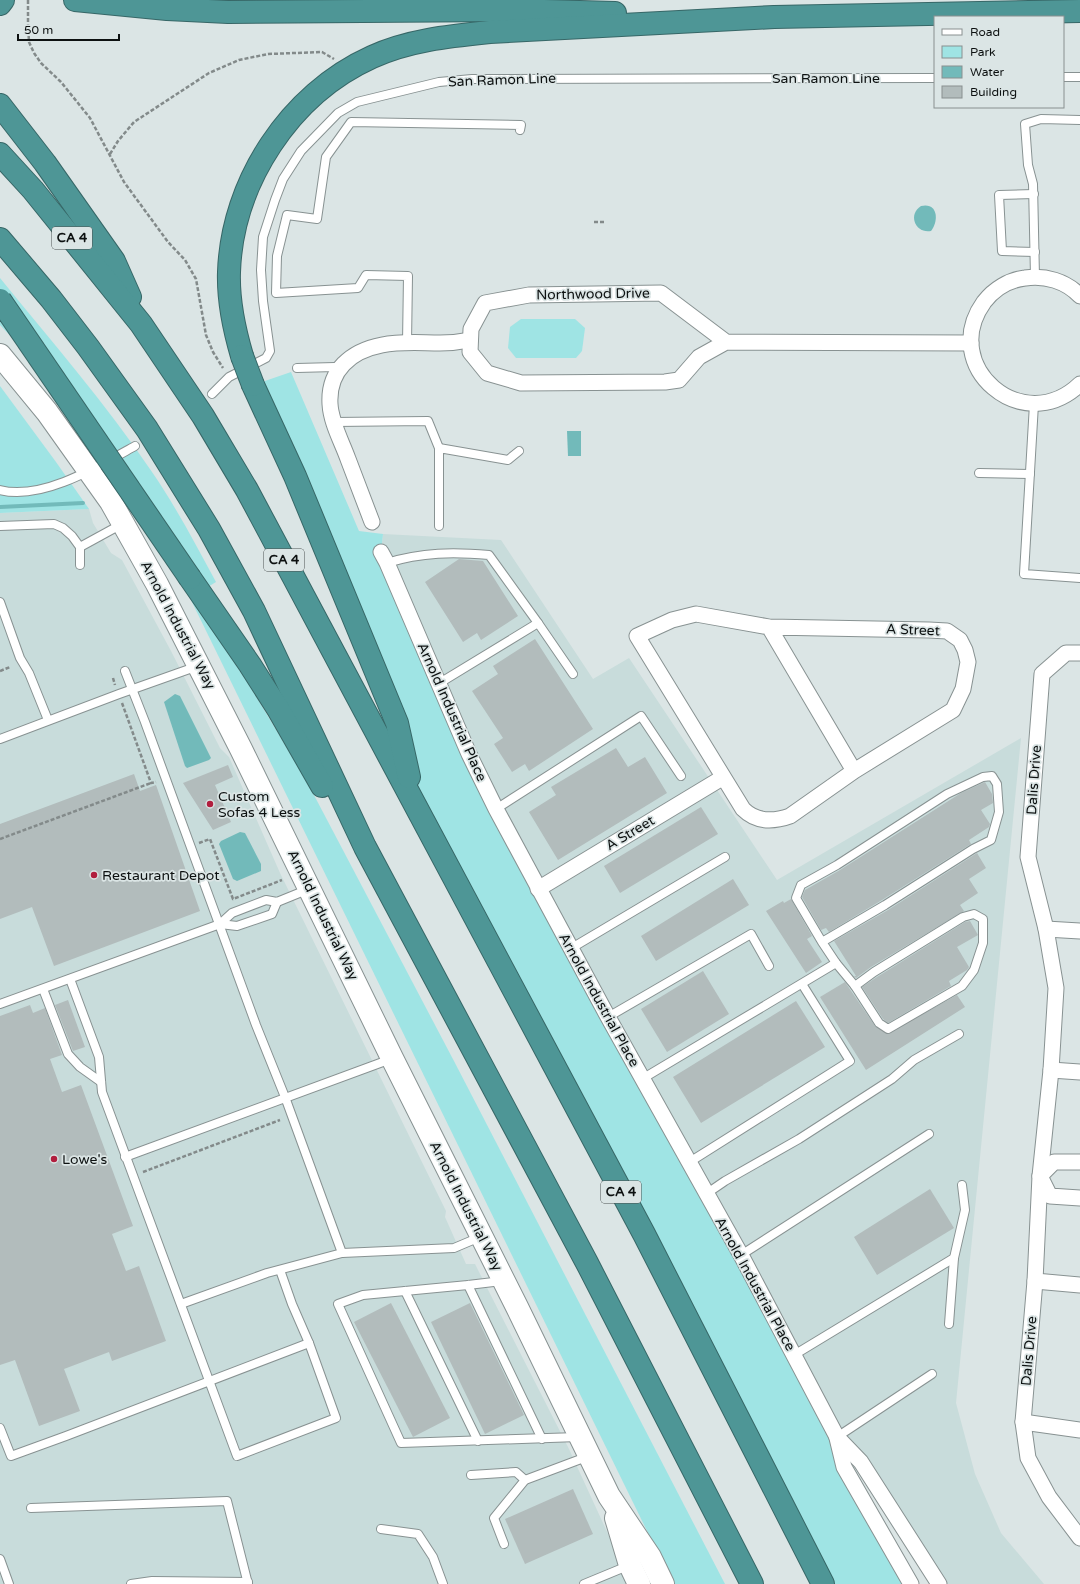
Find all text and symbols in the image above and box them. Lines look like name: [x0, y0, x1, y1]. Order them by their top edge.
scale bar: [18, 16, 119, 42]
legend: [934, 16, 1064, 108]
text: 50 m: [24, 23, 53, 37]
text: Road: [970, 25, 1000, 39]
text: Park: [970, 45, 996, 59]
text: Water: [970, 65, 1005, 79]
street label: San Ramon Line: [448, 70, 556, 90]
street label: San Ramon Line: [772, 70, 880, 87]
text: Building: [970, 85, 1017, 99]
road number: CA 4: [52, 227, 92, 249]
street label: Northwood Drive: [536, 285, 650, 303]
road number: CA 4: [264, 549, 304, 571]
street label: Arnold Industrial Way: [137, 558, 219, 693]
street label: A Street: [886, 621, 941, 639]
street label: Arnold Industrial Place: [414, 640, 490, 784]
street label: Dalis Drive: [1023, 744, 1045, 816]
place label: Custom Sofas 4 Less: [218, 788, 301, 821]
marker: Custom Sofas 4 Less: [205, 799, 215, 809]
street label: A Street: [602, 811, 658, 854]
street label: Arnold Industrial Way: [284, 847, 362, 983]
place label: Restaurant Depot: [102, 867, 220, 884]
marker: Restaurant Depot: [89, 870, 99, 880]
street label: Arnold Industrial Place: [555, 930, 643, 1070]
street label: Arnold Industrial Way: [426, 1138, 506, 1274]
place label: Lowe's: [62, 1151, 107, 1168]
marker: Lowe's: [49, 1154, 59, 1164]
road number: CA 4: [601, 1181, 641, 1203]
street label: Arnold Industrial Place: [711, 1214, 799, 1354]
street label: Dalis Drive: [1017, 1315, 1041, 1387]

